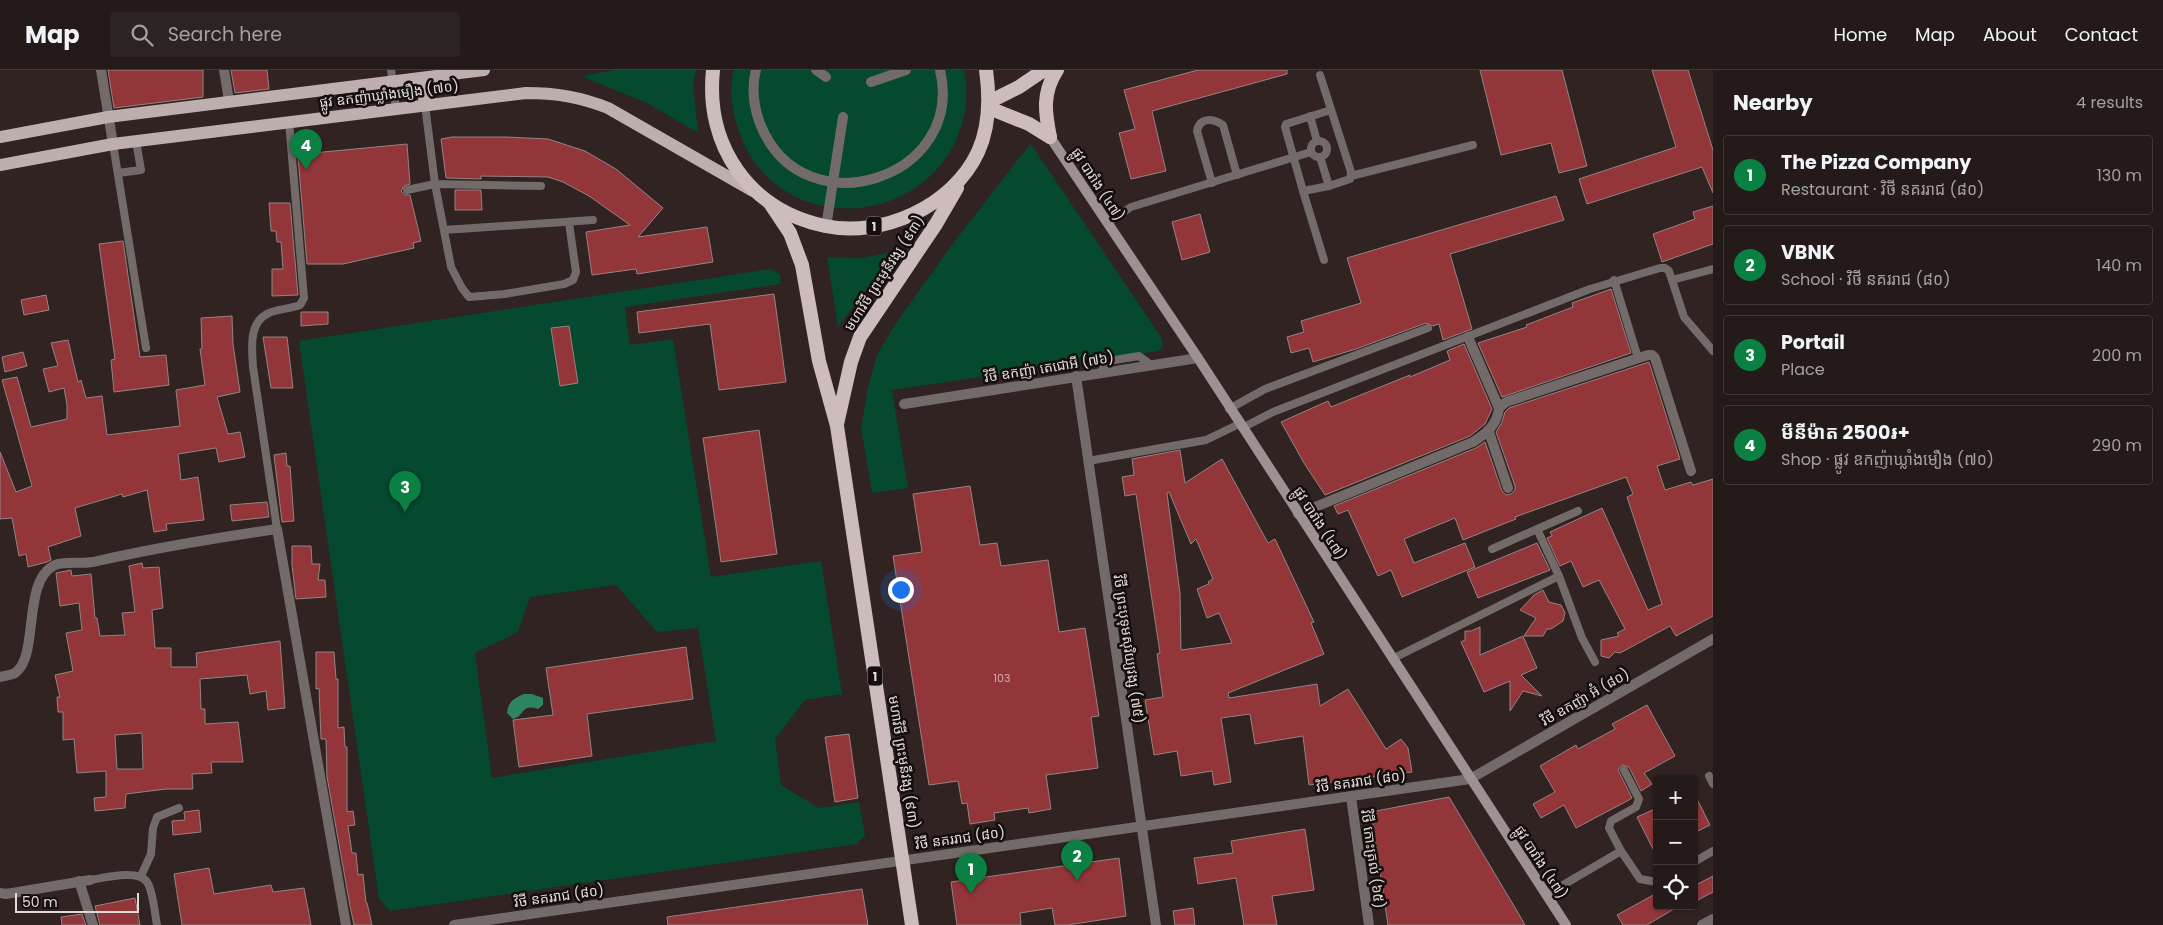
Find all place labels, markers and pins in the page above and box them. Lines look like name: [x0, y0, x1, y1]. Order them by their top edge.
pin: 4: [290, 129, 322, 170]
pin: 3: [389, 471, 421, 512]
pin: 2: [1061, 840, 1093, 881]
pin: 1: [955, 853, 987, 894]

